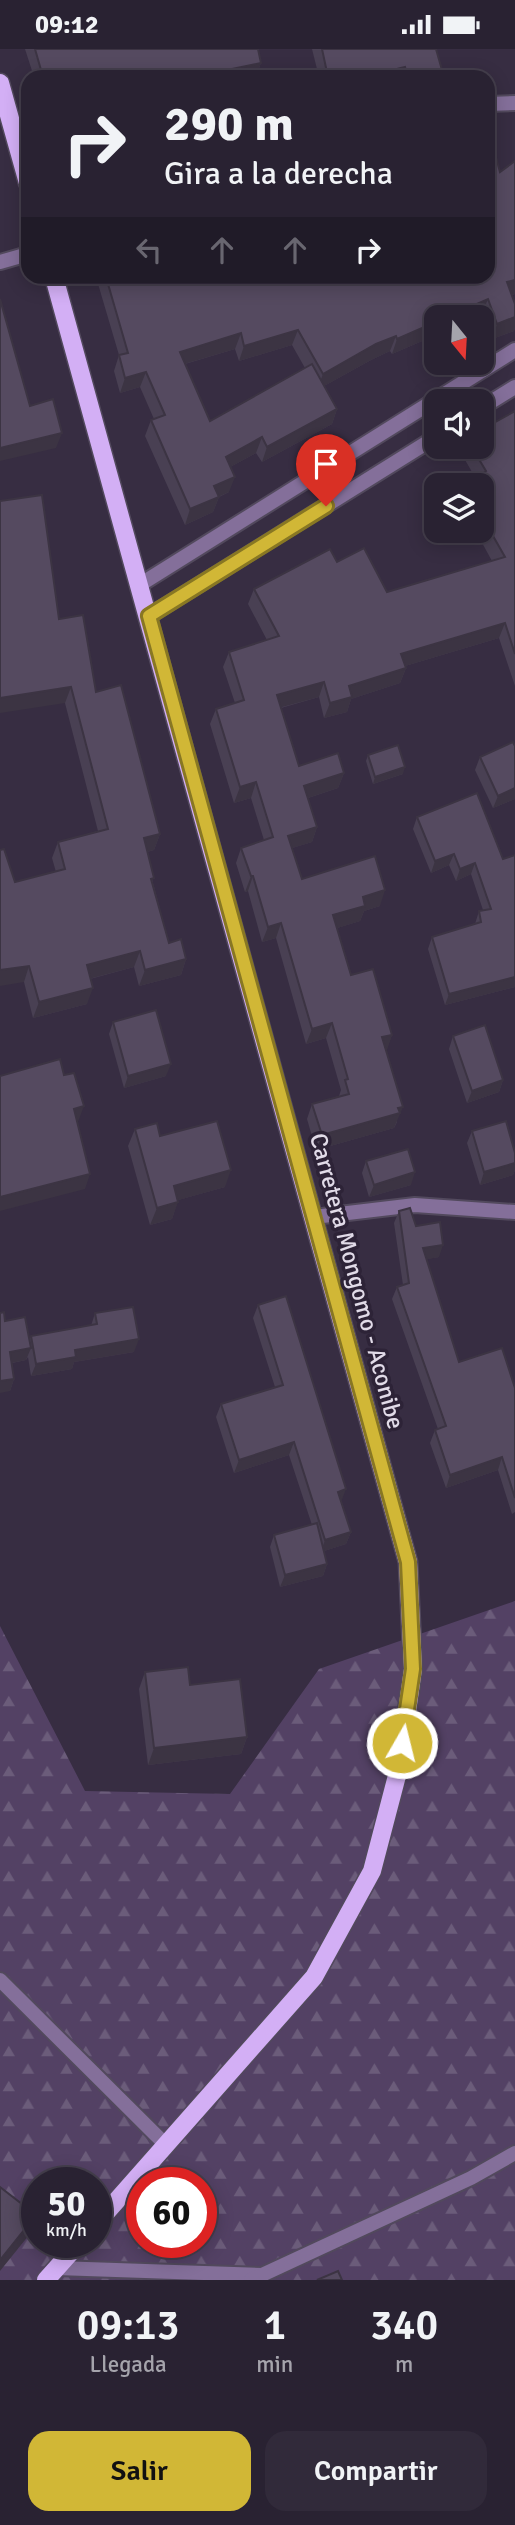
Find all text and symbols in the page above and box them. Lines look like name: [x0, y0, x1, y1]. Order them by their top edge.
text: 09:12: [35, 9, 99, 41]
text: 290 m: [164, 94, 294, 154]
icon: right: [49, 98, 140, 189]
text: Gira a la derecha: [164, 154, 393, 193]
icon: left: [130, 231, 168, 269]
icon: ahead: [203, 231, 241, 269]
icon: ahead: [276, 231, 314, 269]
icon: right: [349, 231, 387, 269]
north arrow: [424, 305, 494, 375]
map controls: [424, 305, 494, 543]
button: sound: [424, 389, 494, 459]
pin: [296, 434, 356, 506]
icon: arrive: [307, 445, 345, 483]
button: layers: [424, 473, 494, 543]
street label: Carretera Mongomo - Aconibe: [303, 1130, 411, 1432]
position arrow: [365, 1706, 439, 1780]
speed limit sign: 60: [126, 2167, 217, 2258]
text: 50: [48, 2182, 85, 2225]
text: km/h: [46, 2219, 87, 2241]
text: 09:13: [77, 2300, 179, 2351]
text: 1: [263, 2300, 286, 2351]
text: 340: [370, 2300, 438, 2351]
text: Llegada: [89, 2350, 167, 2379]
text: min: [256, 2350, 293, 2379]
text: m: [395, 2350, 413, 2379]
button: Salir: [28, 2431, 251, 2511]
button: Compartir: [265, 2431, 487, 2511]

